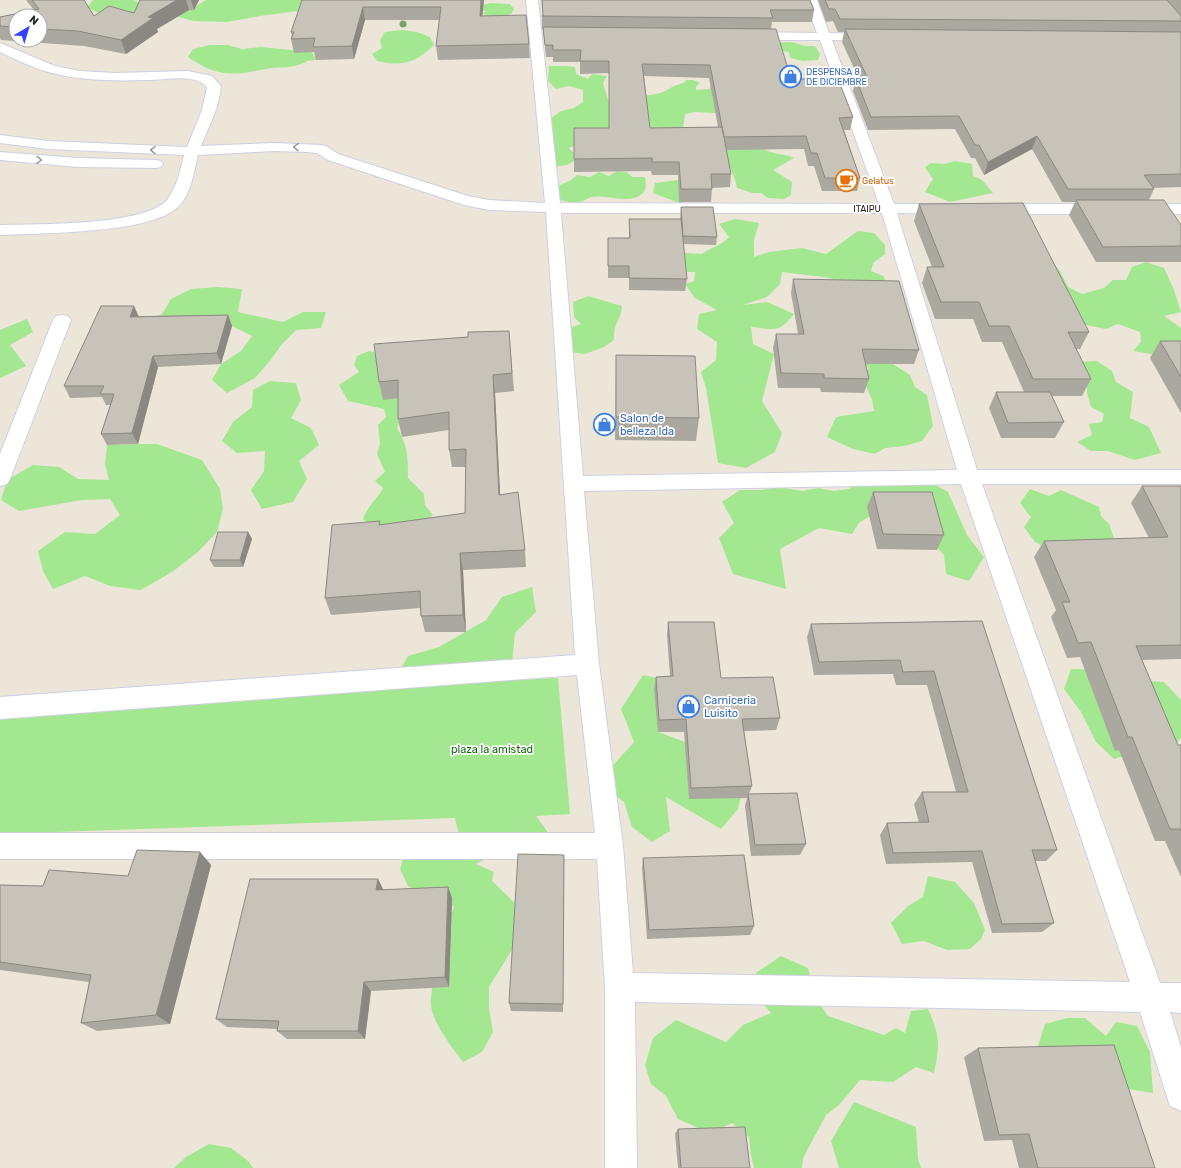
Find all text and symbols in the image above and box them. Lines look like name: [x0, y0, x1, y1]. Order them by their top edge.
north arrow: [8, 8, 48, 48]
text: N: [27, 13, 41, 28]
shop icon: DESPENSA 8 DE DICIEMBRE: [777, 64, 803, 90]
place label: DESPENSA 8 DE DICIEMBRE: [806, 67, 867, 87]
one-way arrow: [293, 143, 299, 152]
one-way arrow: [150, 146, 156, 154]
one-way arrow: [36, 156, 42, 165]
cafe icon: Gelatus: [834, 168, 860, 194]
place label: Gelatus: [862, 176, 894, 186]
street label: ITAIPU: [853, 204, 881, 214]
shop icon: Salon de belleza Ida: [592, 411, 618, 437]
place label: Salon de belleza Ida: [620, 412, 674, 438]
shop icon: Carniceria Luisito: [676, 693, 702, 719]
place label: Carniceria Luisito: [704, 694, 756, 720]
park label: plaza la amistad: [451, 743, 533, 756]

